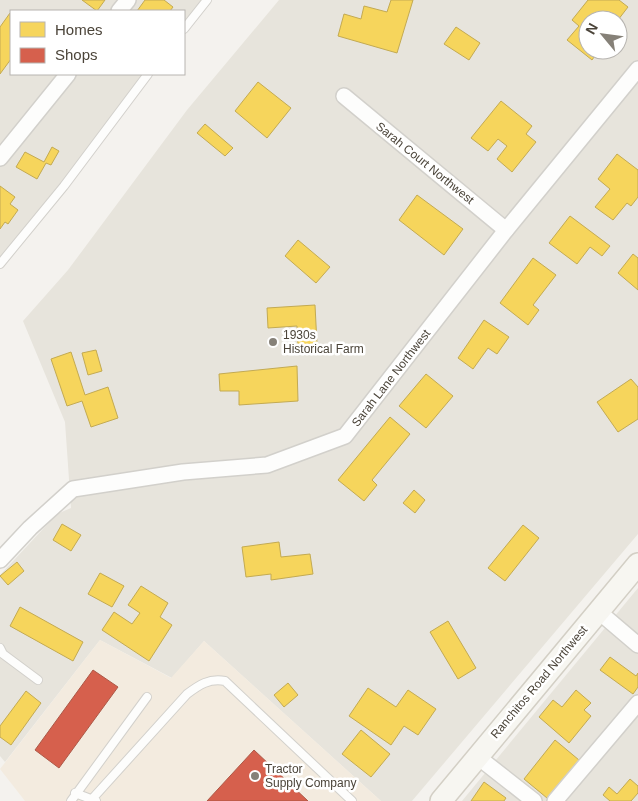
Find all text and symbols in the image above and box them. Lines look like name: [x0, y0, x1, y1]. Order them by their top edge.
legend: [10, 10, 185, 75]
north arrow: [578, 10, 628, 60]
text: N: [582, 20, 601, 37]
text: Homes: [55, 21, 103, 38]
text: Shops: [55, 46, 98, 63]
street label: Sarah Court Northwest: [373, 119, 477, 207]
street label: Sarah Lane Northwest: [349, 326, 434, 429]
place label: 1930s Historical Farm: [283, 328, 364, 356]
marker: 1930s Historical Farm: [267, 336, 279, 348]
street label: Ranchitos Road Northwest: [488, 622, 591, 741]
place label: Tractor Supply Company: [265, 762, 356, 790]
marker: Tractor Supply Company: [249, 770, 261, 782]

